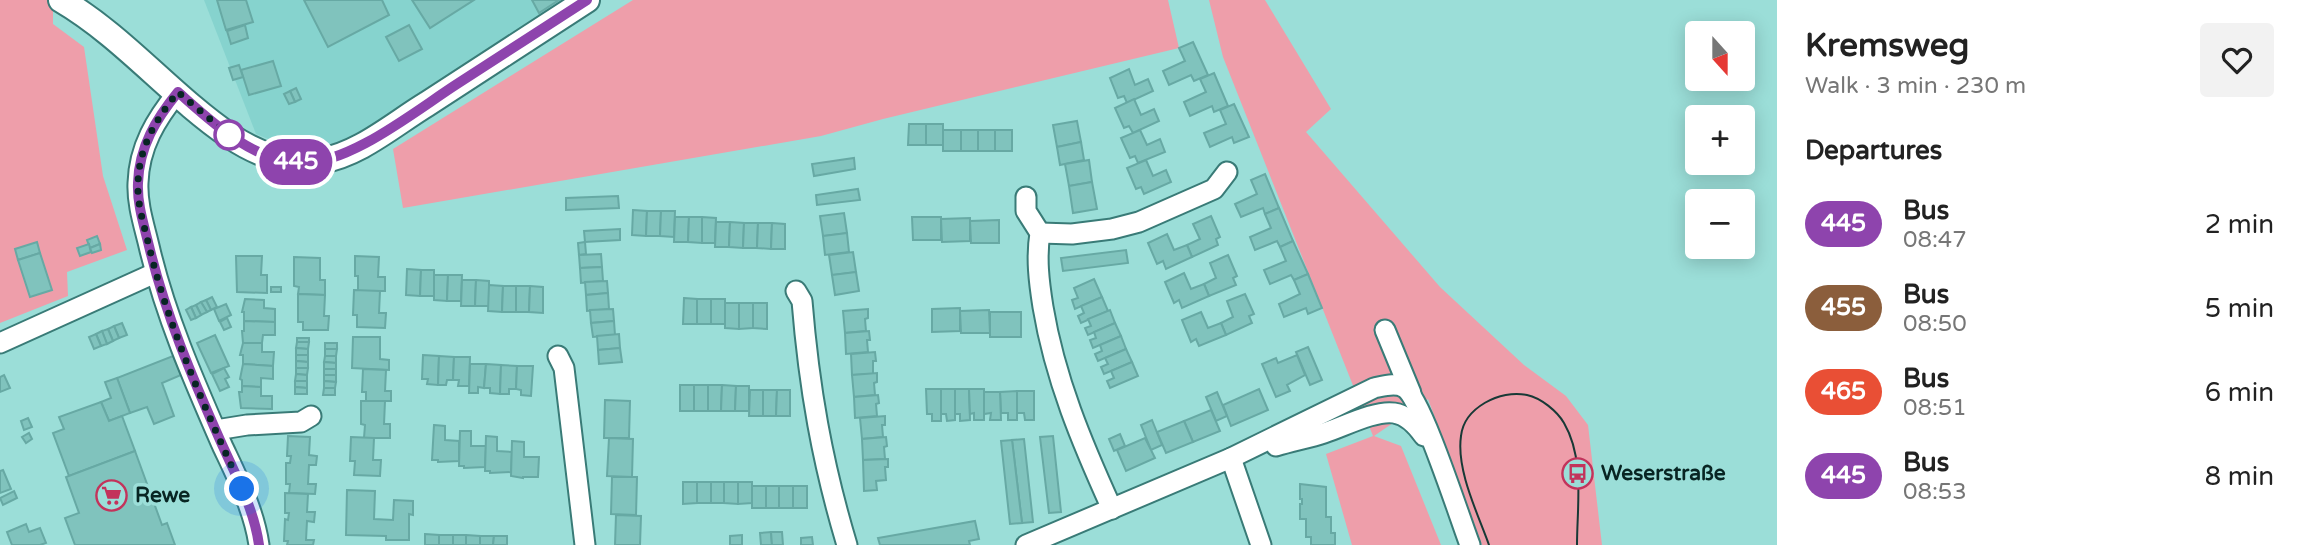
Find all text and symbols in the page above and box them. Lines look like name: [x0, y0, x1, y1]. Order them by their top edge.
north arrow: [1685, 21, 1755, 91]
map controls: [1685, 21, 1755, 259]
button: heart: [2200, 23, 2274, 97]
text: Kremsweg: [1805, 26, 1969, 65]
text: Walk · 3 min · 230 m: [1805, 72, 2026, 100]
button: +: [1685, 105, 1755, 175]
unlabelled marker: [214, 120, 244, 150]
text: Departures: [1805, 135, 1942, 166]
line badge: 445: [256, 139, 336, 185]
text: 445: [273, 147, 319, 176]
button: −: [1685, 189, 1755, 259]
text: Bus: [1903, 195, 1949, 226]
text: 445: [1821, 209, 1866, 238]
text: 2 min: [2205, 209, 2274, 240]
text: 08:47: [1903, 226, 1967, 254]
text: Bus: [1903, 279, 1949, 310]
text: 455: [1821, 293, 1866, 322]
text: 5 min: [2205, 293, 2274, 324]
text: 08:50: [1903, 310, 1967, 338]
text: Bus: [1903, 363, 1949, 394]
text: 465: [1821, 377, 1866, 406]
text: 6 min: [2205, 377, 2274, 408]
text: 08:51: [1903, 394, 1967, 422]
text: Bus: [1903, 447, 1949, 478]
bus stop icon: Weserstraße: [1561, 456, 1595, 490]
place label: Weserstraße: [1601, 461, 1726, 486]
text: 445: [1821, 461, 1866, 490]
text: 8 min: [2205, 461, 2274, 492]
your location: [224, 471, 259, 506]
supermarket icon: Rewe: [95, 478, 129, 512]
text: 08:53: [1903, 478, 1967, 506]
place label: Rewe: [135, 483, 190, 508]

